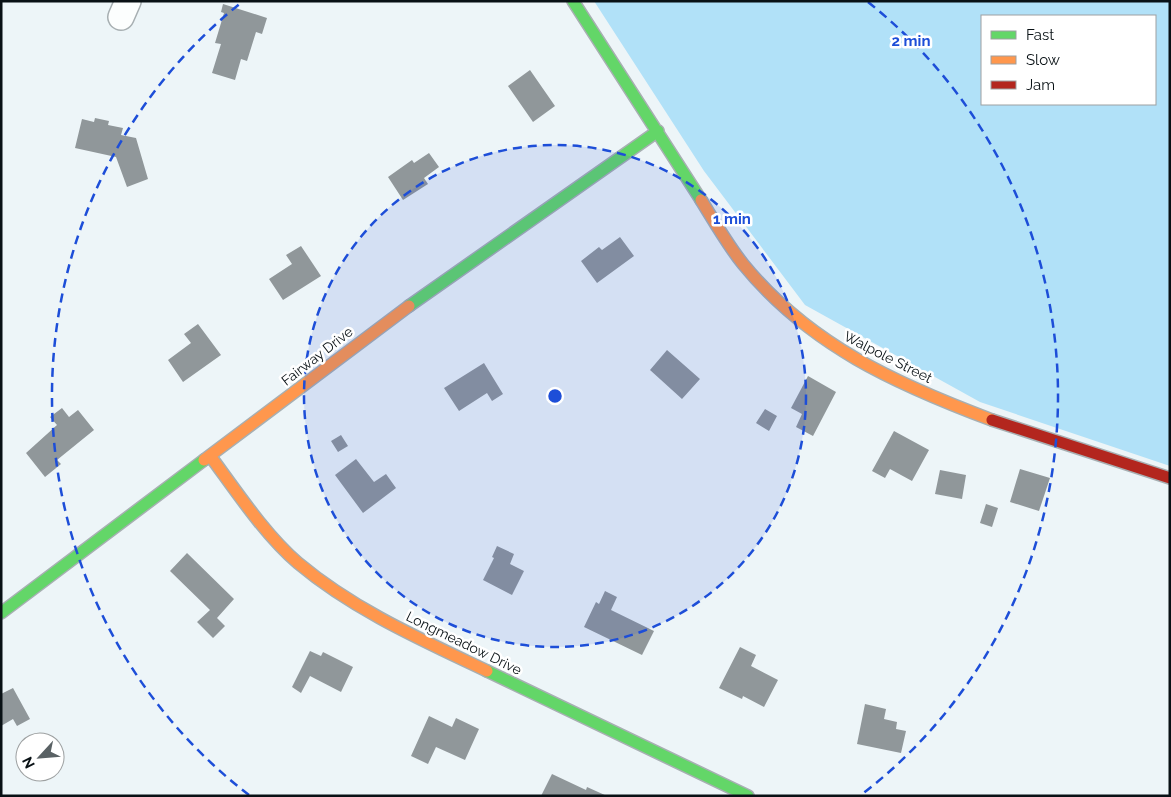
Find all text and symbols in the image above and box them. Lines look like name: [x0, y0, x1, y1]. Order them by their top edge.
legend: [981, 15, 1156, 105]
text: Fast: [1026, 26, 1054, 44]
text: 2 min: [892, 32, 930, 50]
text: Slow: [1026, 51, 1060, 69]
text: Jam: [1026, 76, 1055, 94]
text: 1 min: [713, 210, 751, 228]
street label: Fairway Drive: [278, 323, 356, 389]
street label: Walpole Street: [841, 328, 935, 386]
centre of rings: [546, 387, 564, 405]
street label: Longmeadow Drive: [404, 608, 524, 678]
north arrow: [15, 732, 65, 782]
text: N: [19, 754, 38, 771]

